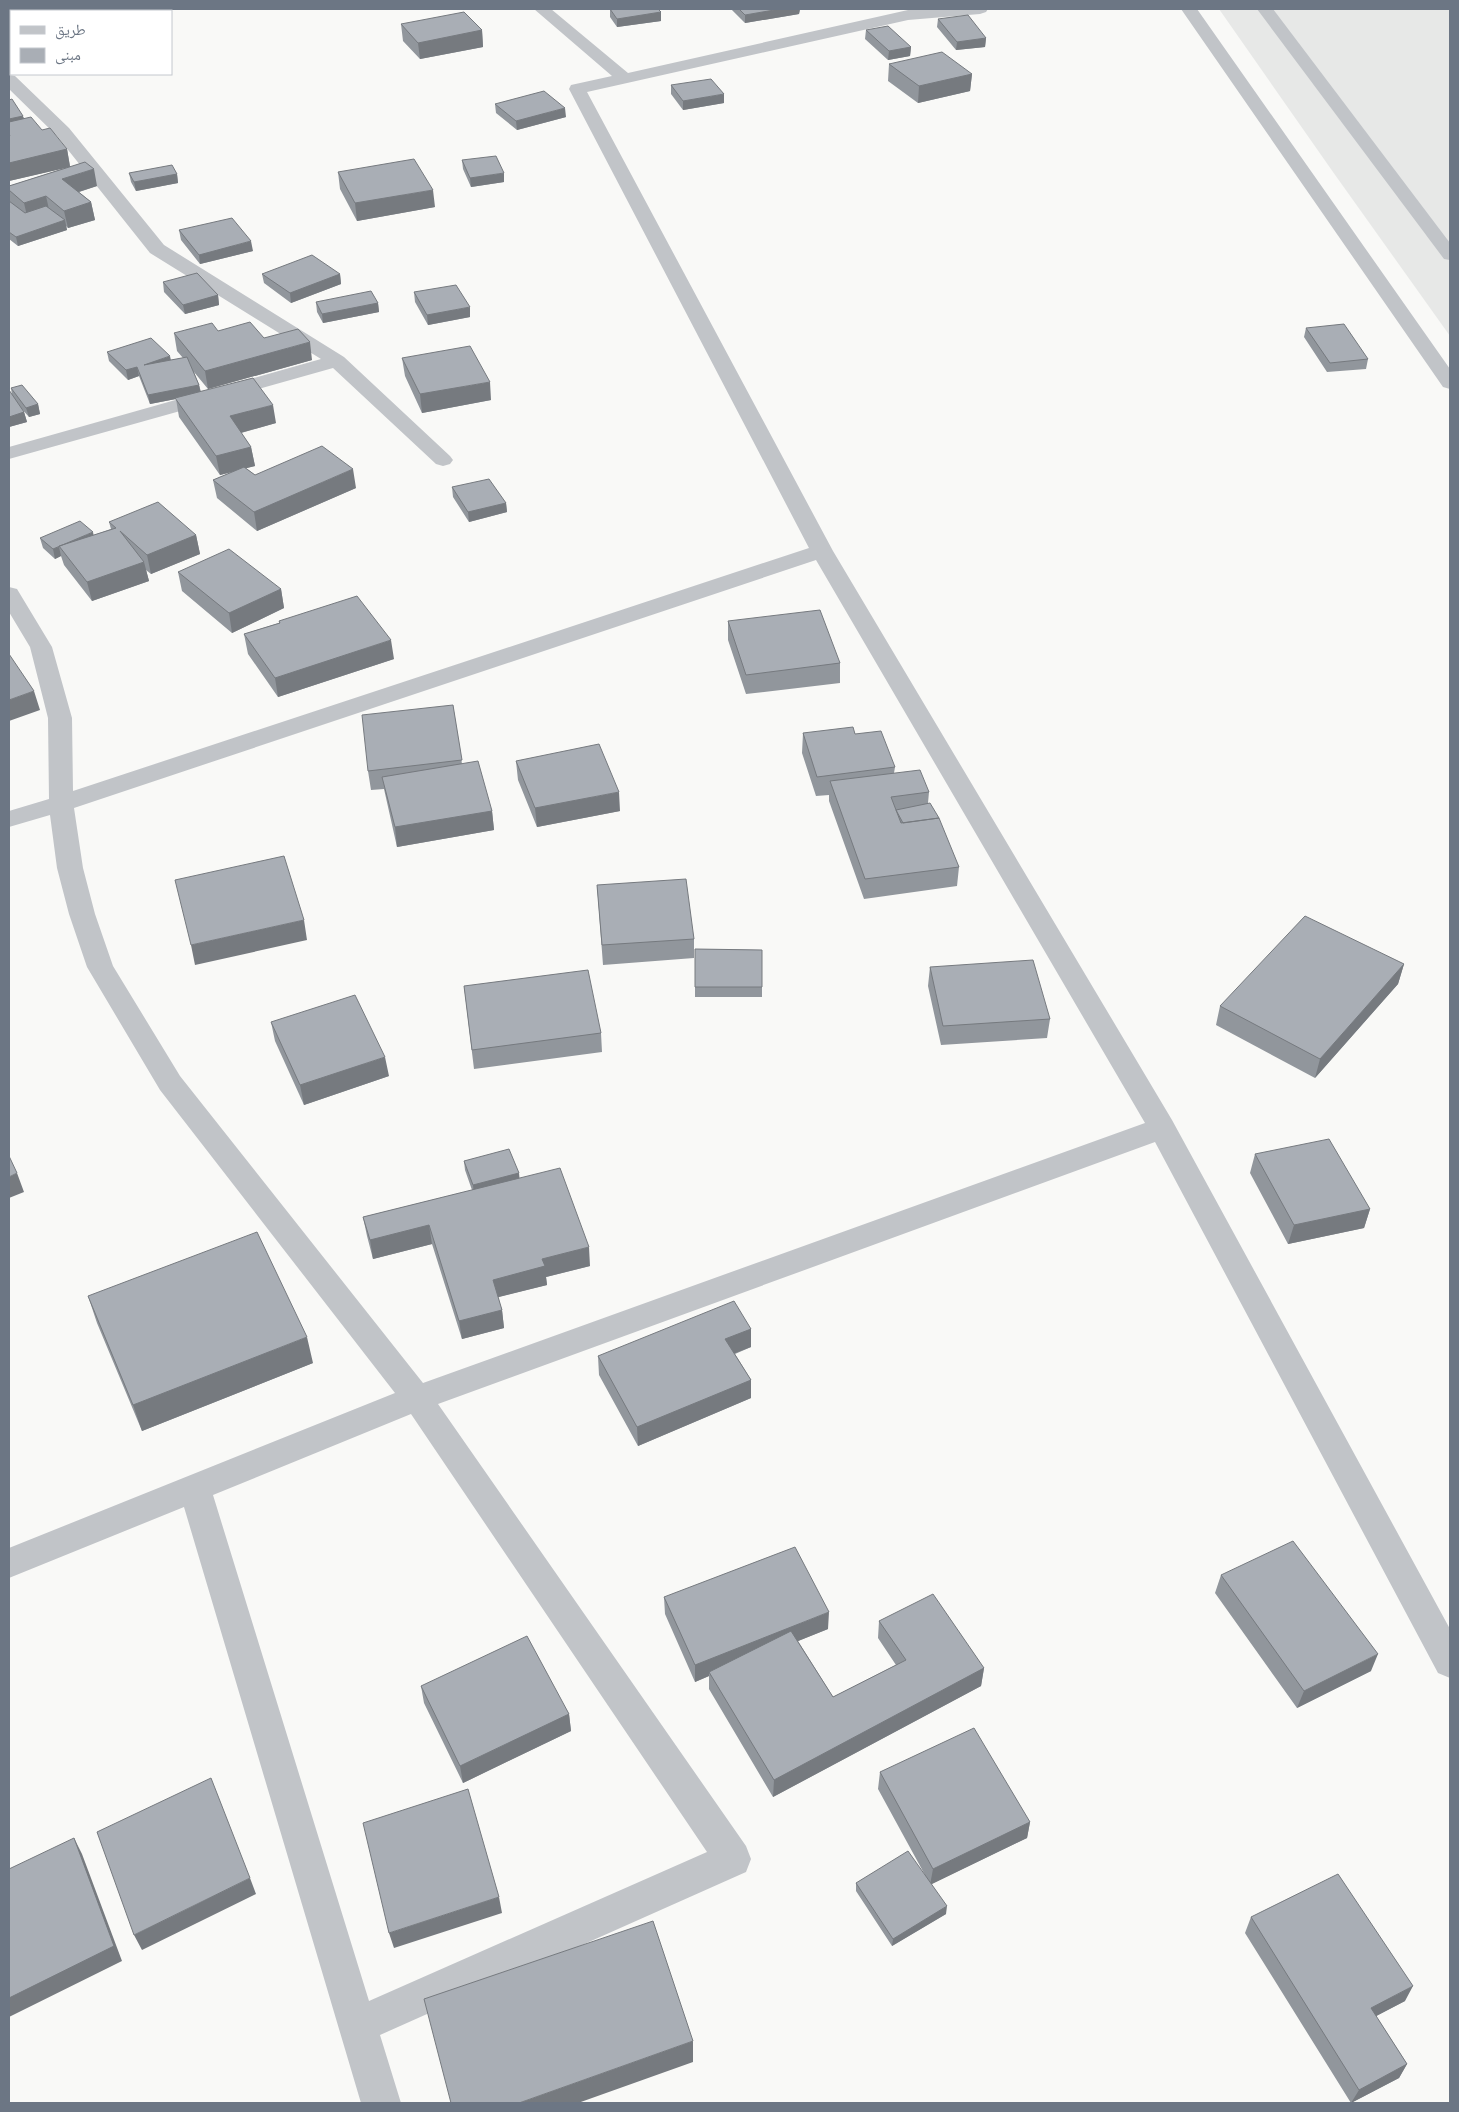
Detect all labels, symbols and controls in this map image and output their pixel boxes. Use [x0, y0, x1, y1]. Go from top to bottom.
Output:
legend [10, 10, 172, 75]
text: طريق [55, 19, 86, 40]
text: مبنى [55, 44, 81, 65]

